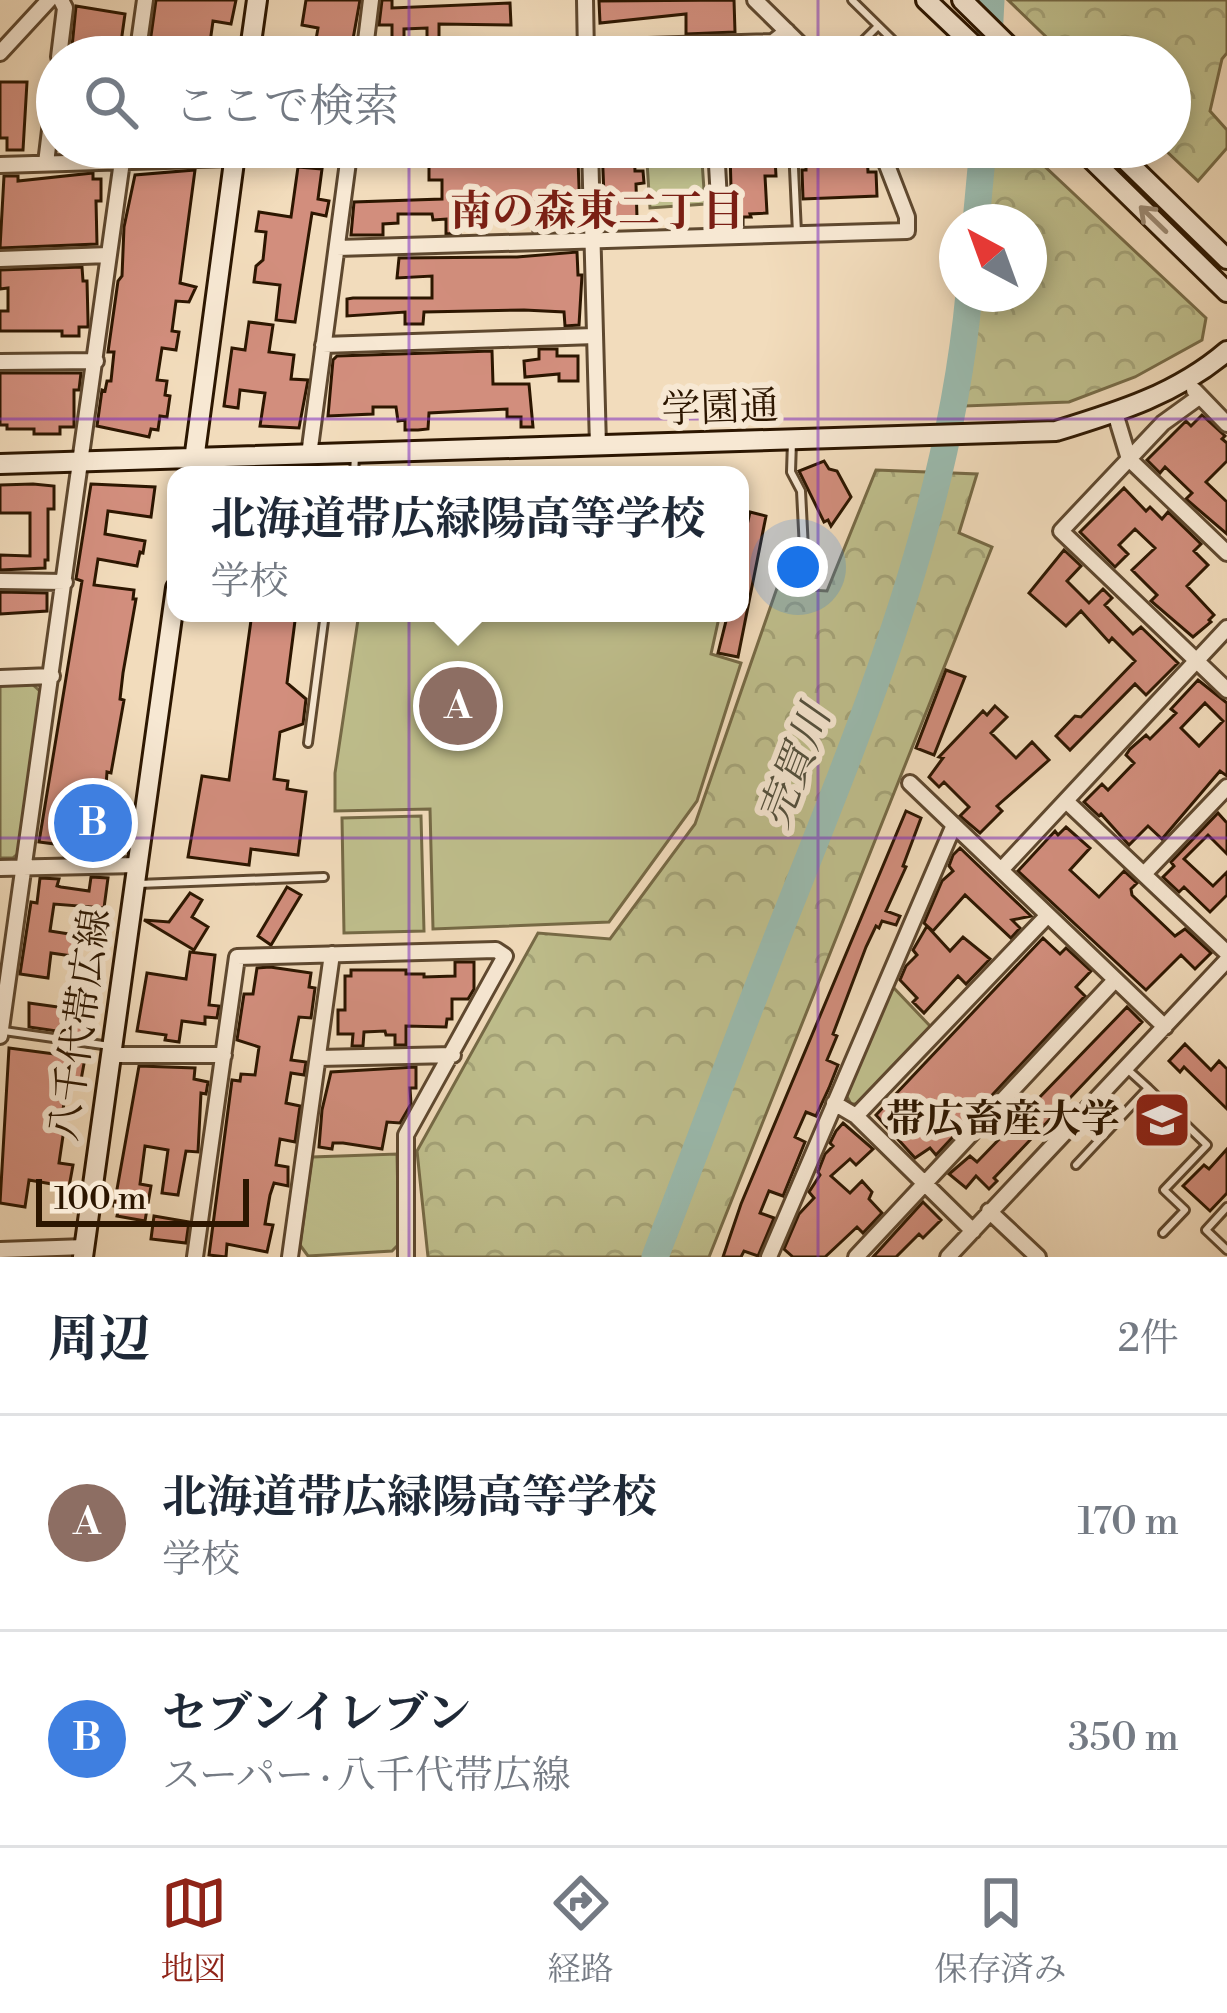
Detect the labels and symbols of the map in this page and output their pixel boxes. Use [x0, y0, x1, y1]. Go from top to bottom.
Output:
district label: 南の森東二丁目 [450, 186, 744, 239]
north arrow [939, 204, 1047, 312]
one-way arrow [1139, 206, 1168, 234]
street label: 学園通 [661, 382, 779, 436]
your location [768, 537, 828, 597]
pin: A [419, 661, 497, 751]
water label: 売買川 [749, 695, 845, 835]
pin: B [54, 778, 132, 868]
street label: 八千代帯広線 [40, 906, 122, 1144]
school or university icon: 帯広畜産大学 [1131, 1089, 1193, 1151]
place label: 帯広畜産大学 [886, 1096, 1120, 1145]
scale bar [36, 1173, 249, 1226]

